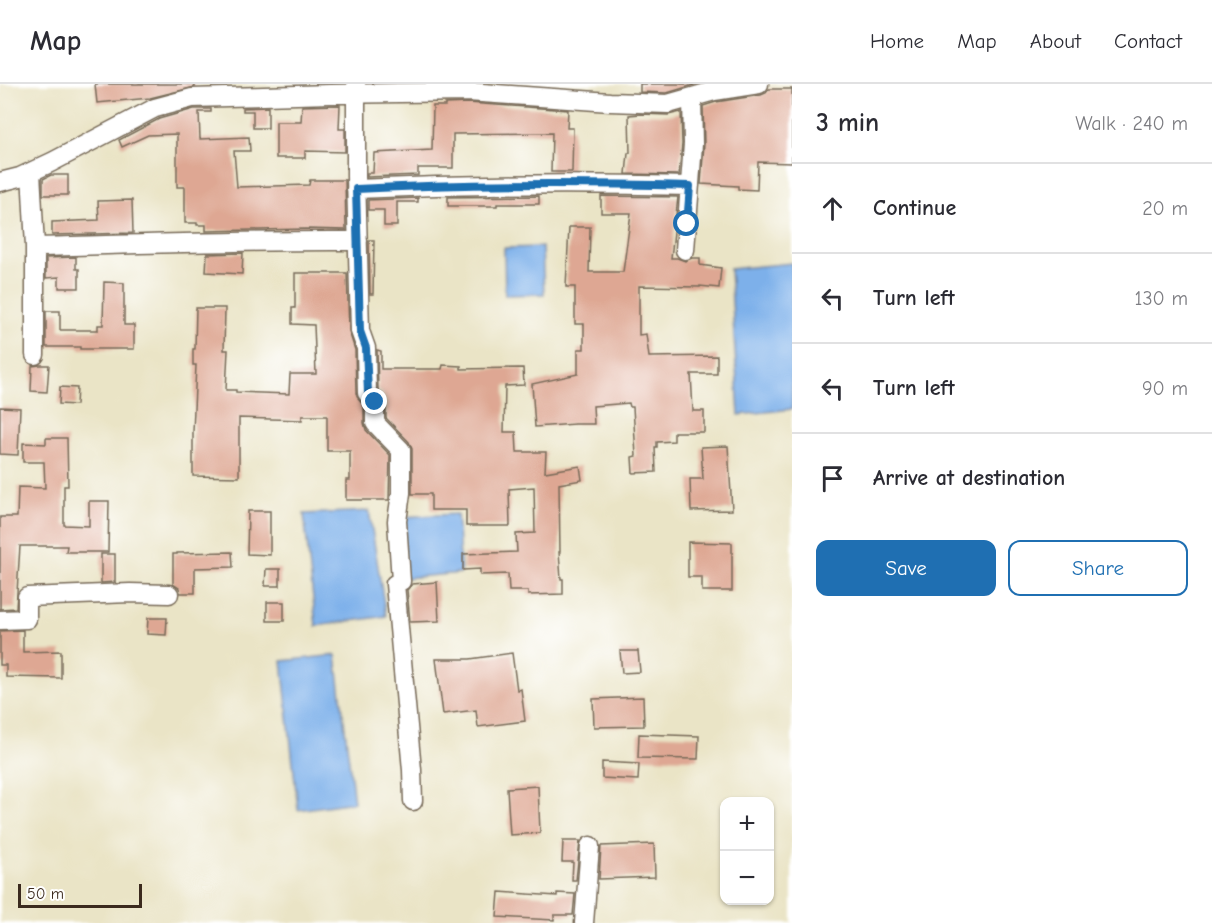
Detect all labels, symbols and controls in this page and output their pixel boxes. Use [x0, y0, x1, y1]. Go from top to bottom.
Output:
text: Map [30, 25, 81, 57]
text: Home [870, 29, 924, 53]
text: Map [957, 29, 997, 53]
text: About [1030, 29, 1081, 53]
text: Contact [1114, 29, 1182, 53]
text: 3 min [816, 108, 879, 138]
text: Walk · 240 m [1075, 112, 1188, 135]
icon: ahead [816, 192, 849, 225]
text: Continue [873, 195, 956, 221]
text: 20 m [1142, 197, 1188, 220]
route start [673, 210, 699, 236]
icon: left [816, 282, 849, 315]
text: Turn left [873, 285, 955, 311]
text: 130 m [1135, 287, 1188, 310]
icon: left [816, 372, 849, 405]
text: Turn left [873, 375, 955, 401]
text: 90 m [1142, 377, 1188, 400]
route end [361, 388, 387, 414]
icon: arrive [816, 462, 849, 495]
text: Arrive at destination [873, 465, 1065, 491]
button: Save [816, 540, 996, 596]
button: Share [1008, 540, 1188, 596]
map controls [720, 797, 774, 905]
button: + [720, 797, 774, 851]
button: − [720, 851, 774, 905]
scale bar [18, 881, 142, 908]
text: 50 m [27, 885, 64, 903]

